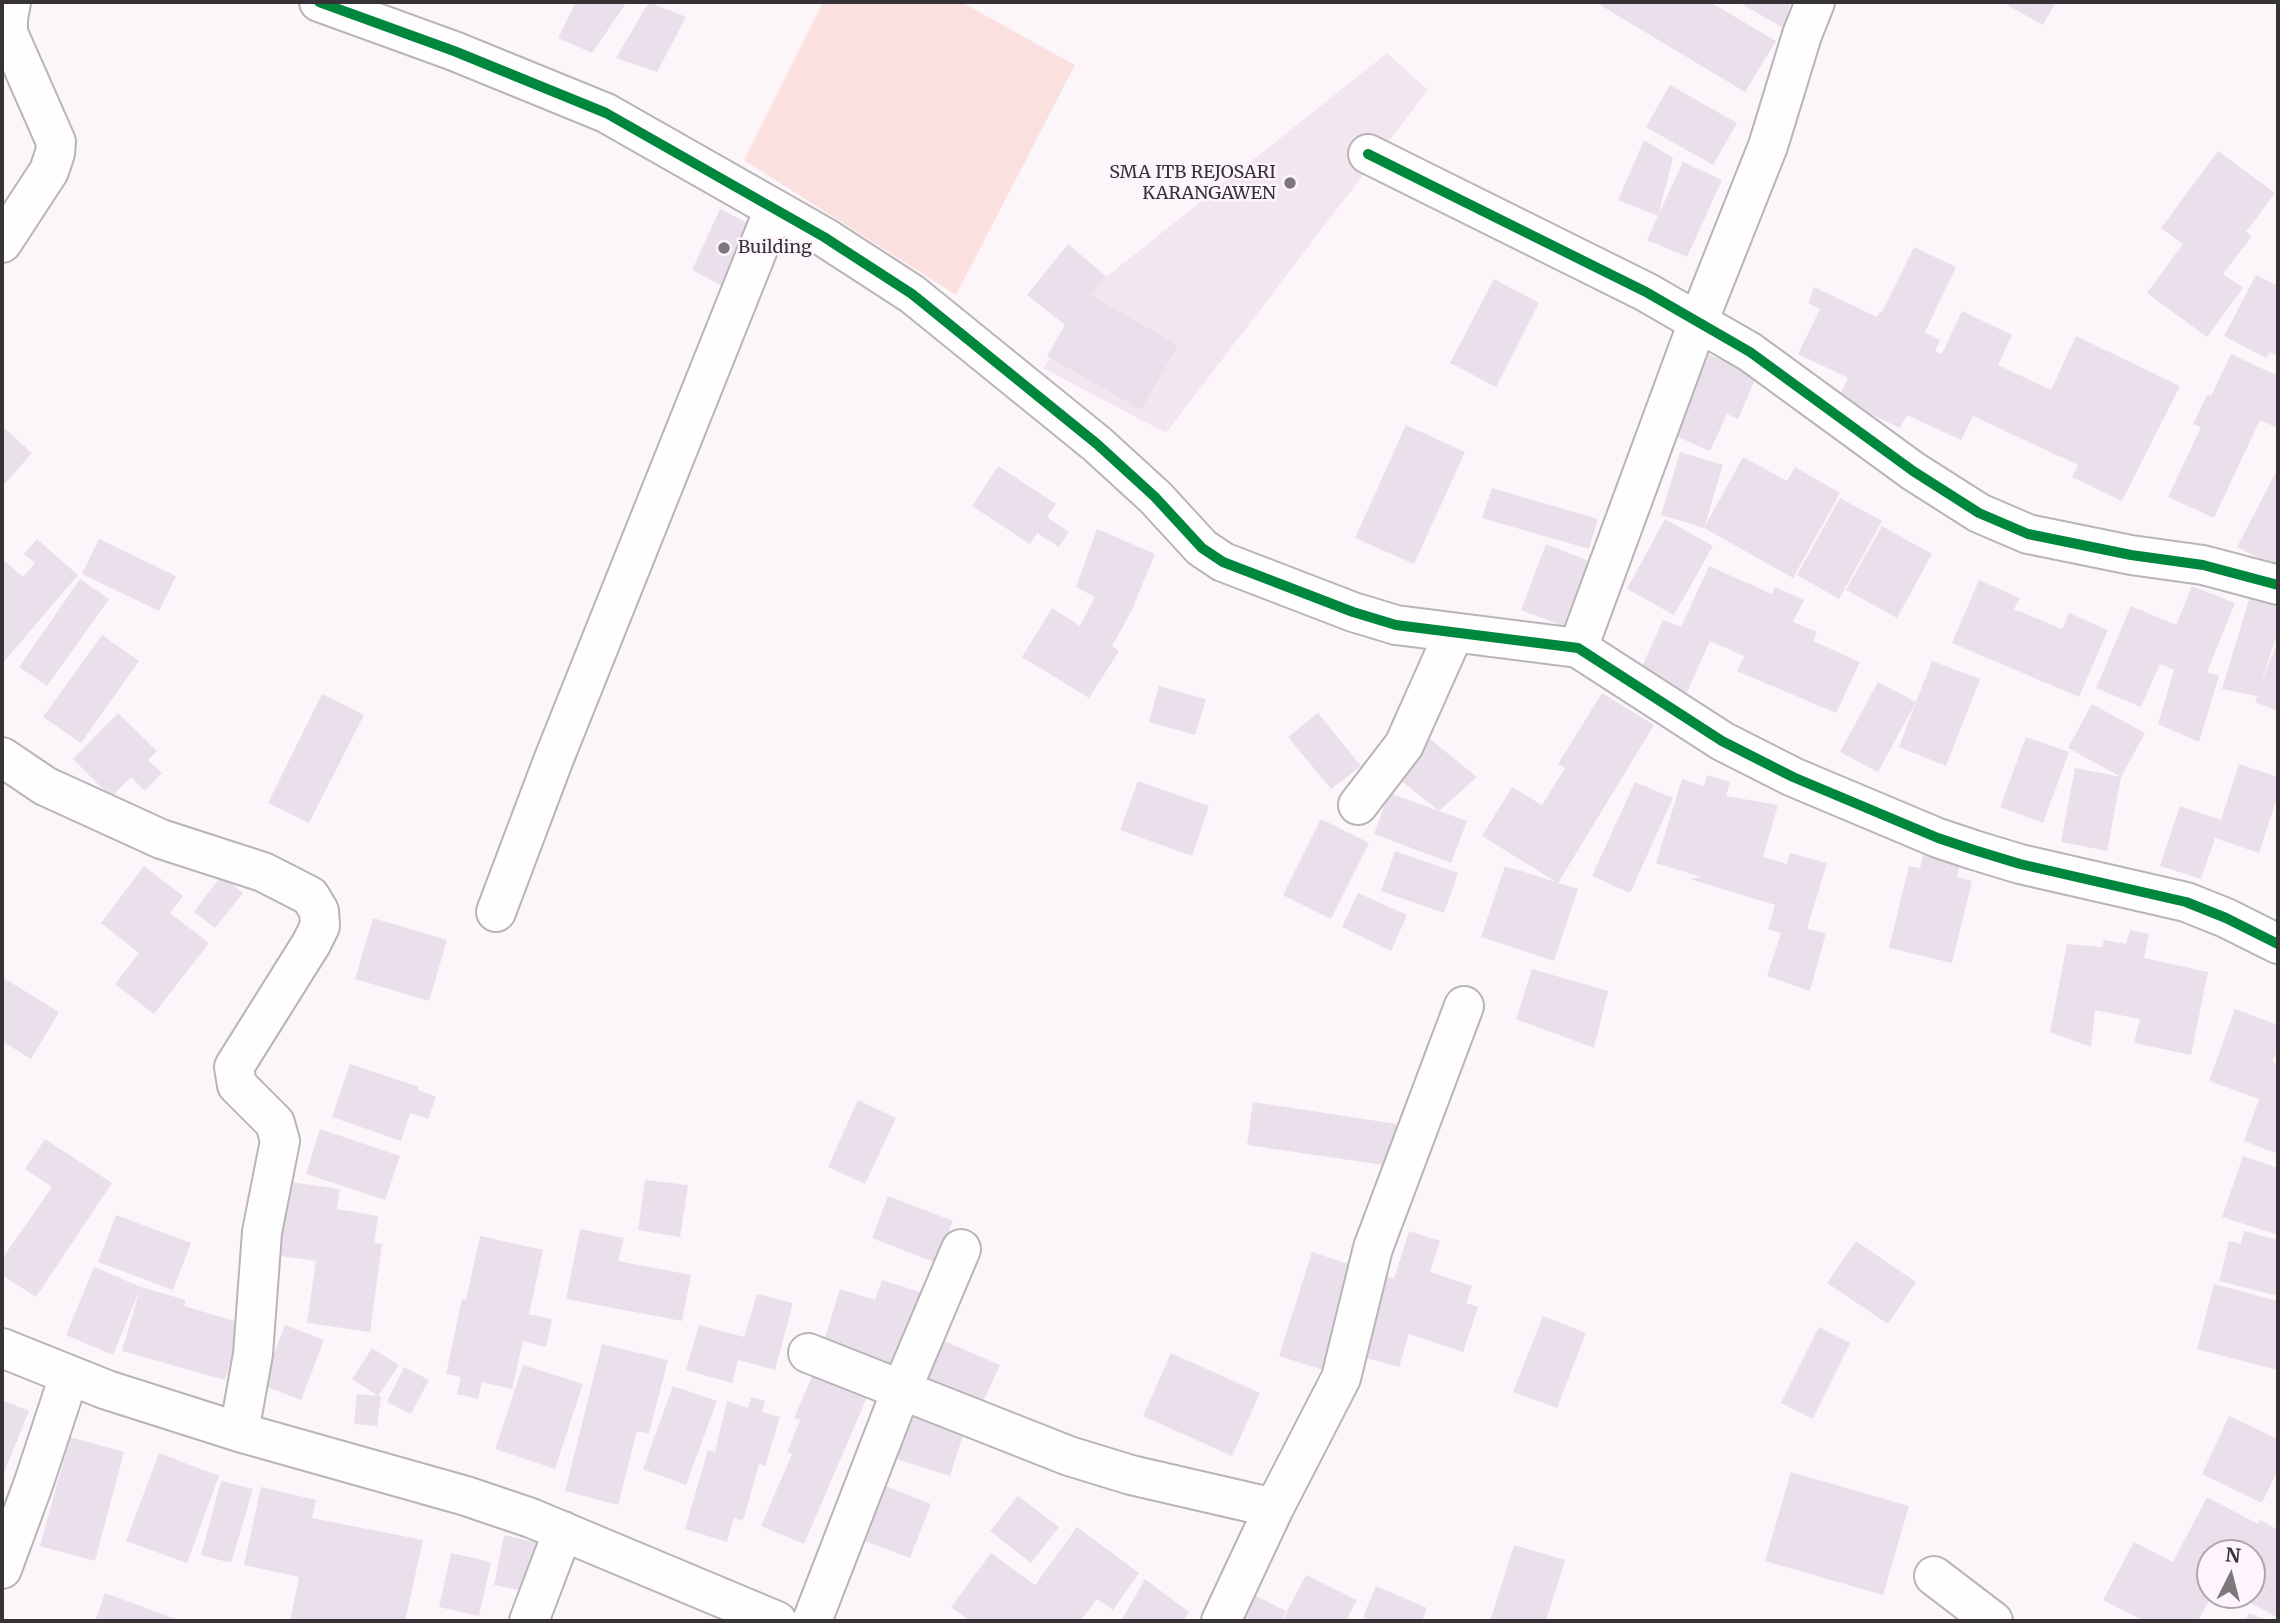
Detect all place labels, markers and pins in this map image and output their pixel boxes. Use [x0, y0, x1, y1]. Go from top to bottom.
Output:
place label: SMA ITB REJOSARI KARANGAWEN [1109, 162, 1276, 204]
marker: SMA ITB REJOSARI KARANGAWEN [1282, 175, 1298, 191]
place label: Building [738, 237, 812, 259]
marker: Building [716, 240, 732, 256]

